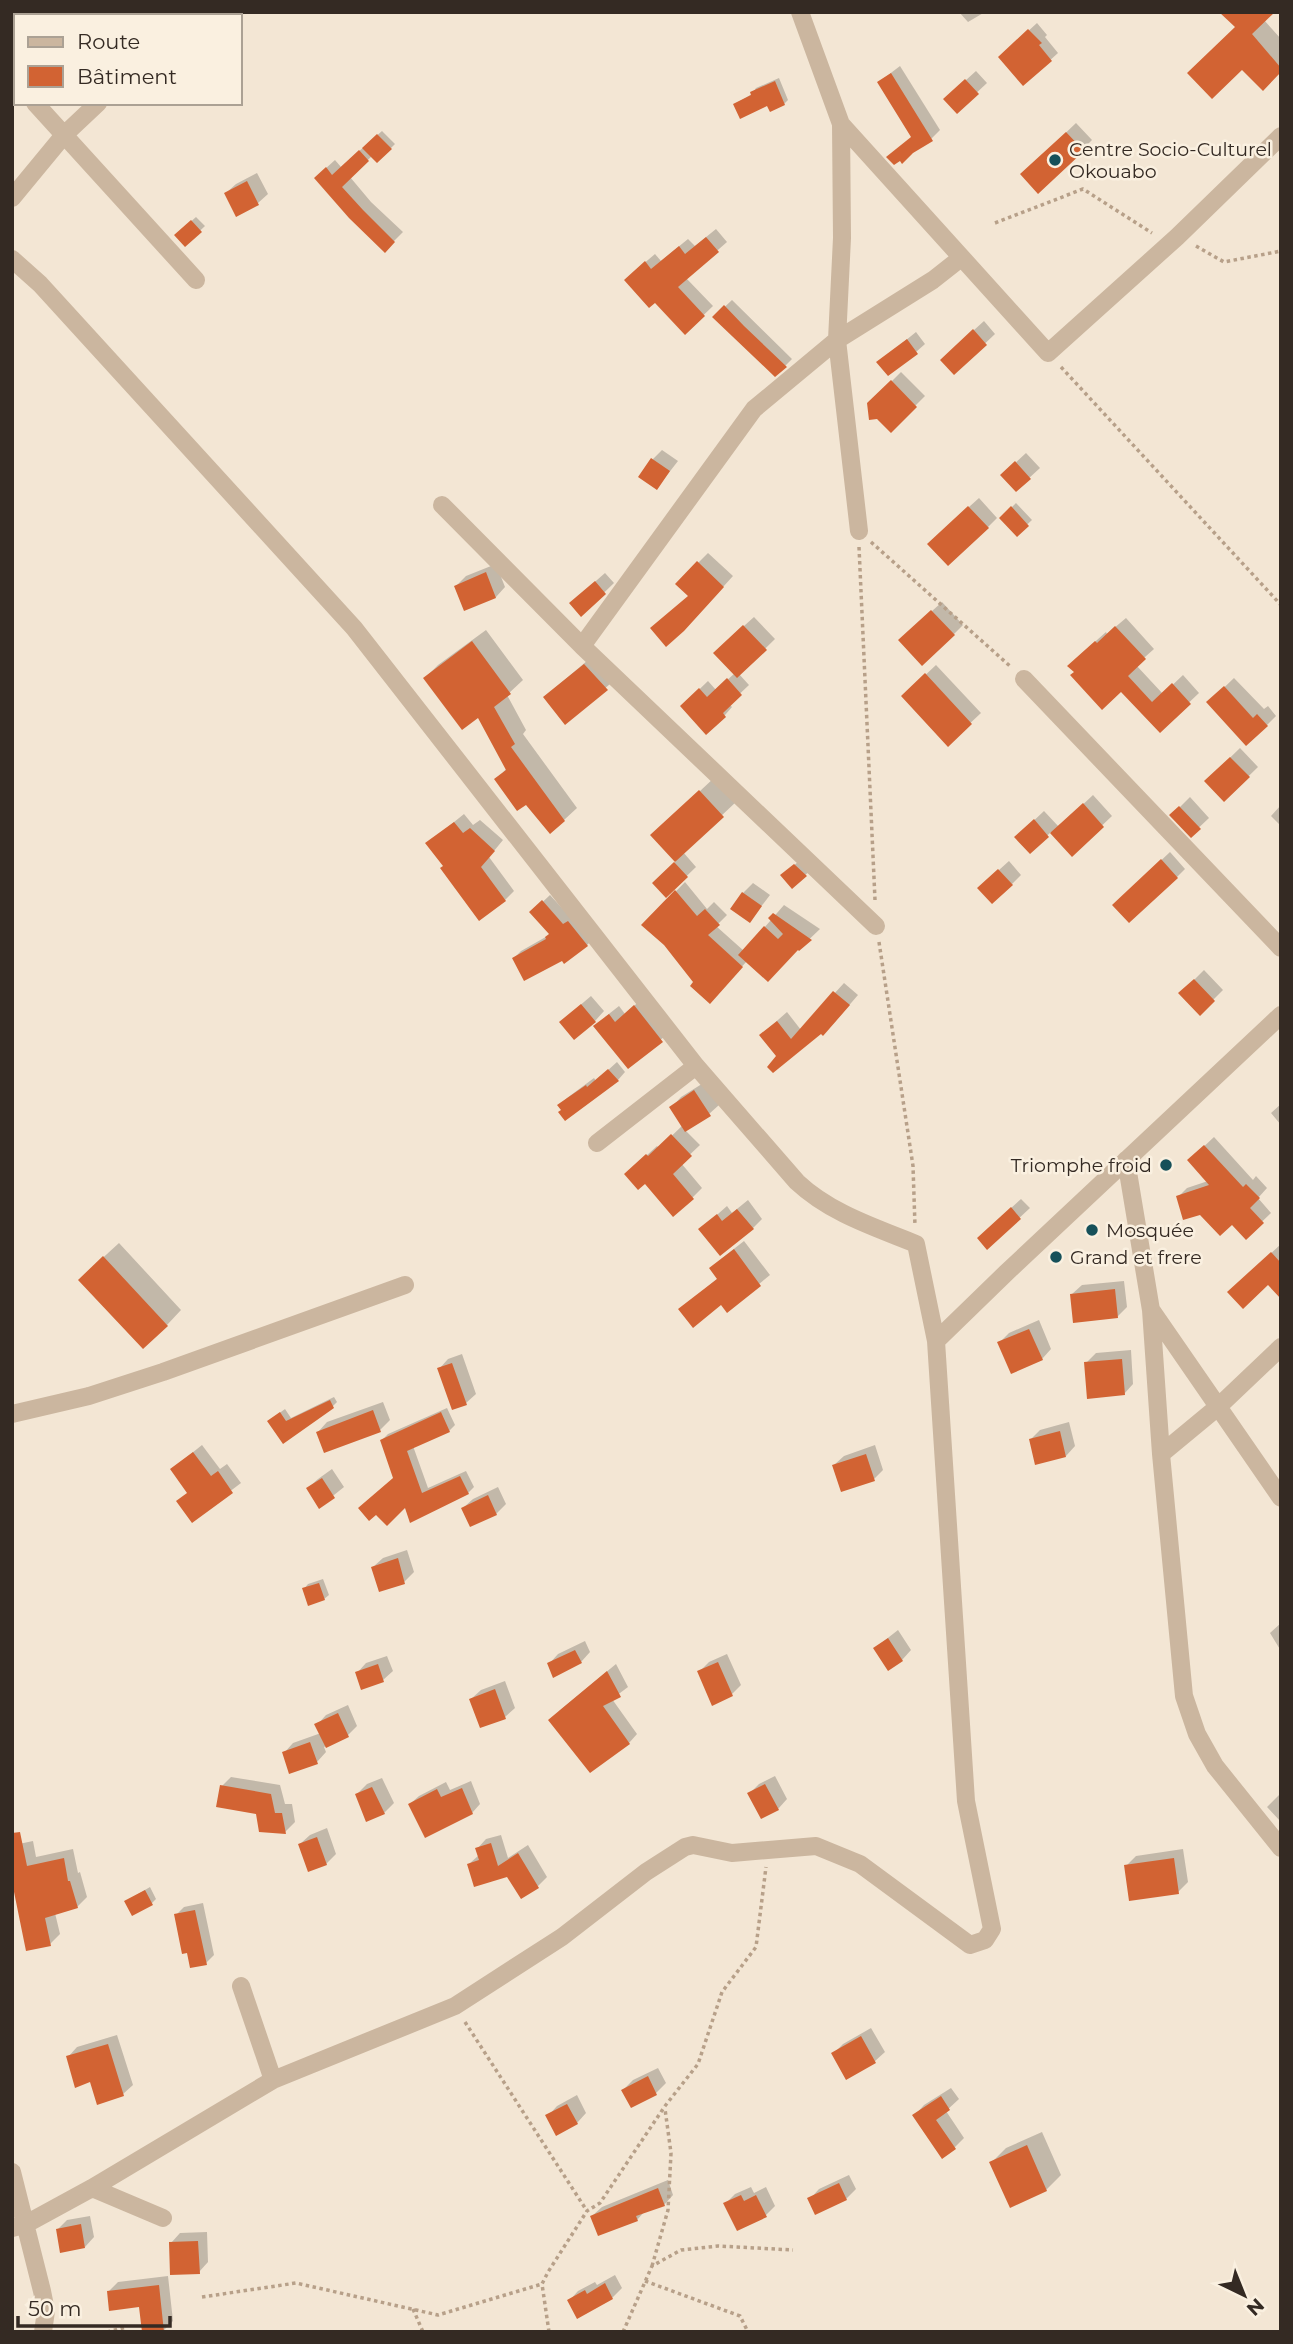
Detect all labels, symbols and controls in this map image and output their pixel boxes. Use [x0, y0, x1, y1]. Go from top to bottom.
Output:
legend [14, 14, 242, 105]
text: Route [77, 29, 140, 54]
text: Bâtiment [77, 64, 177, 89]
place label: Centre Socio-Culturel Okouabo [1069, 138, 1272, 183]
marker: Centre Socio-Culturel Okouabo [1047, 152, 1063, 168]
place label: Triomphe froid [1011, 1154, 1152, 1177]
marker: Triomphe froid [1158, 1157, 1174, 1173]
place label: Mosquée [1106, 1219, 1194, 1242]
marker: Mosquée [1084, 1222, 1100, 1238]
place label: Grand et frere [1070, 1246, 1202, 1269]
marker: Grand et frere [1048, 1249, 1064, 1265]
north arrow [1209, 2260, 1279, 2330]
scale bar [18, 2284, 170, 2328]
text: N [1242, 2293, 1269, 2321]
text: 50 m [28, 2296, 82, 2321]

